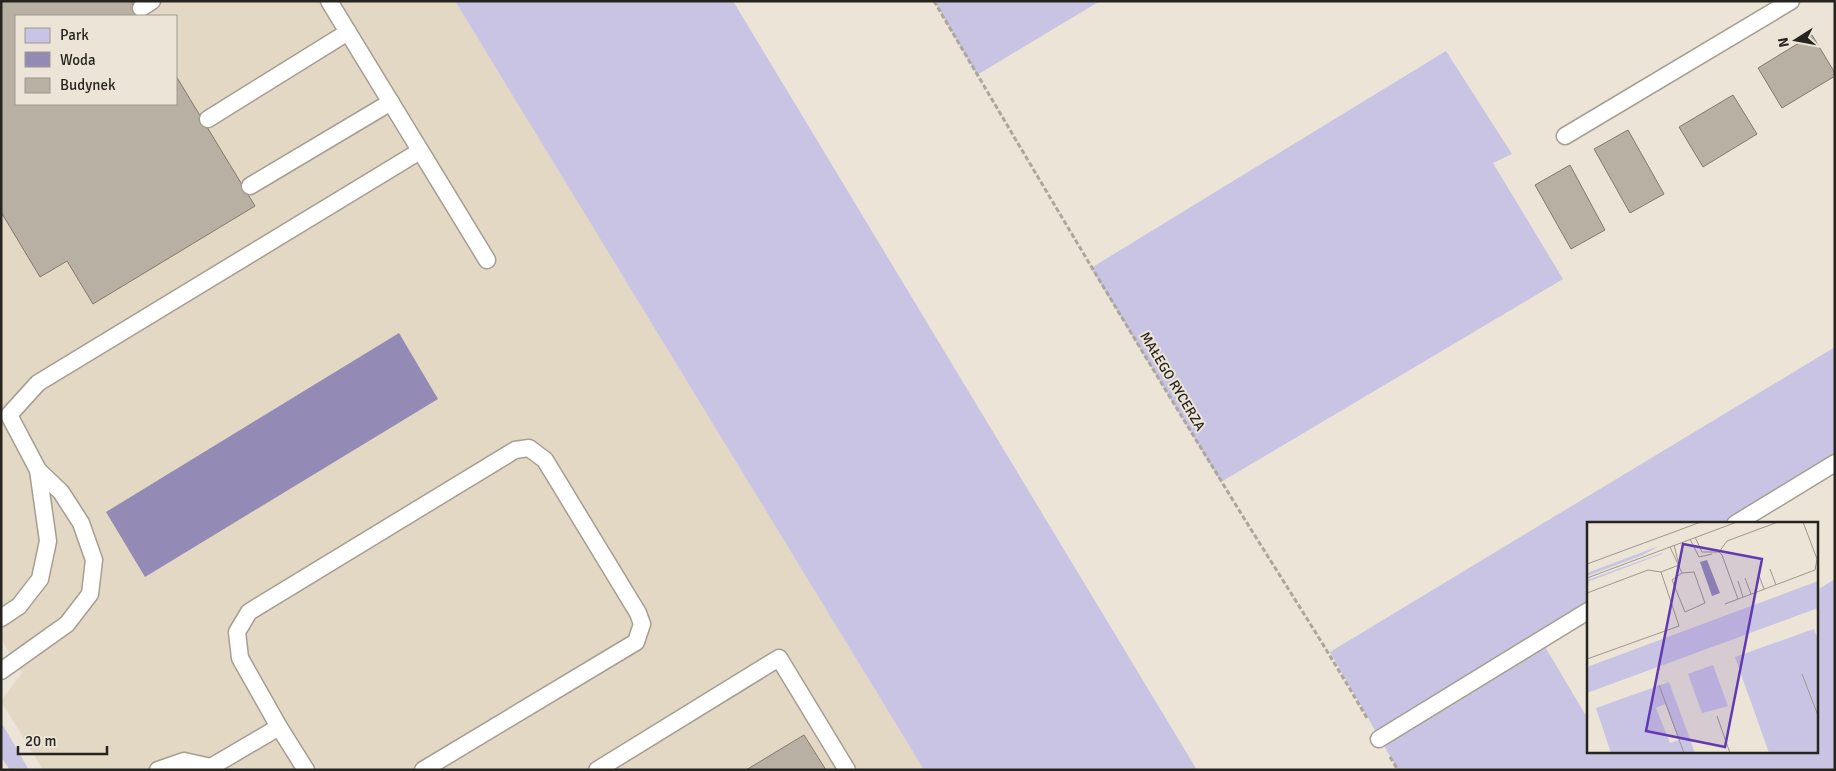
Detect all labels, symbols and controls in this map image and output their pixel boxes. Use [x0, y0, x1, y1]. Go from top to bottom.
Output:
legend [15, 15, 178, 105]
north arrow [1771, 15, 1821, 65]
text: Park [60, 26, 89, 44]
text: N [1774, 36, 1793, 49]
text: Woda [60, 51, 96, 69]
text: Budynek [60, 76, 116, 94]
street label: MAŁEGO RYCERZA [1136, 329, 1209, 434]
inset map [1587, 522, 1818, 754]
scale bar [18, 724, 106, 756]
text: 20 m [25, 732, 56, 750]

